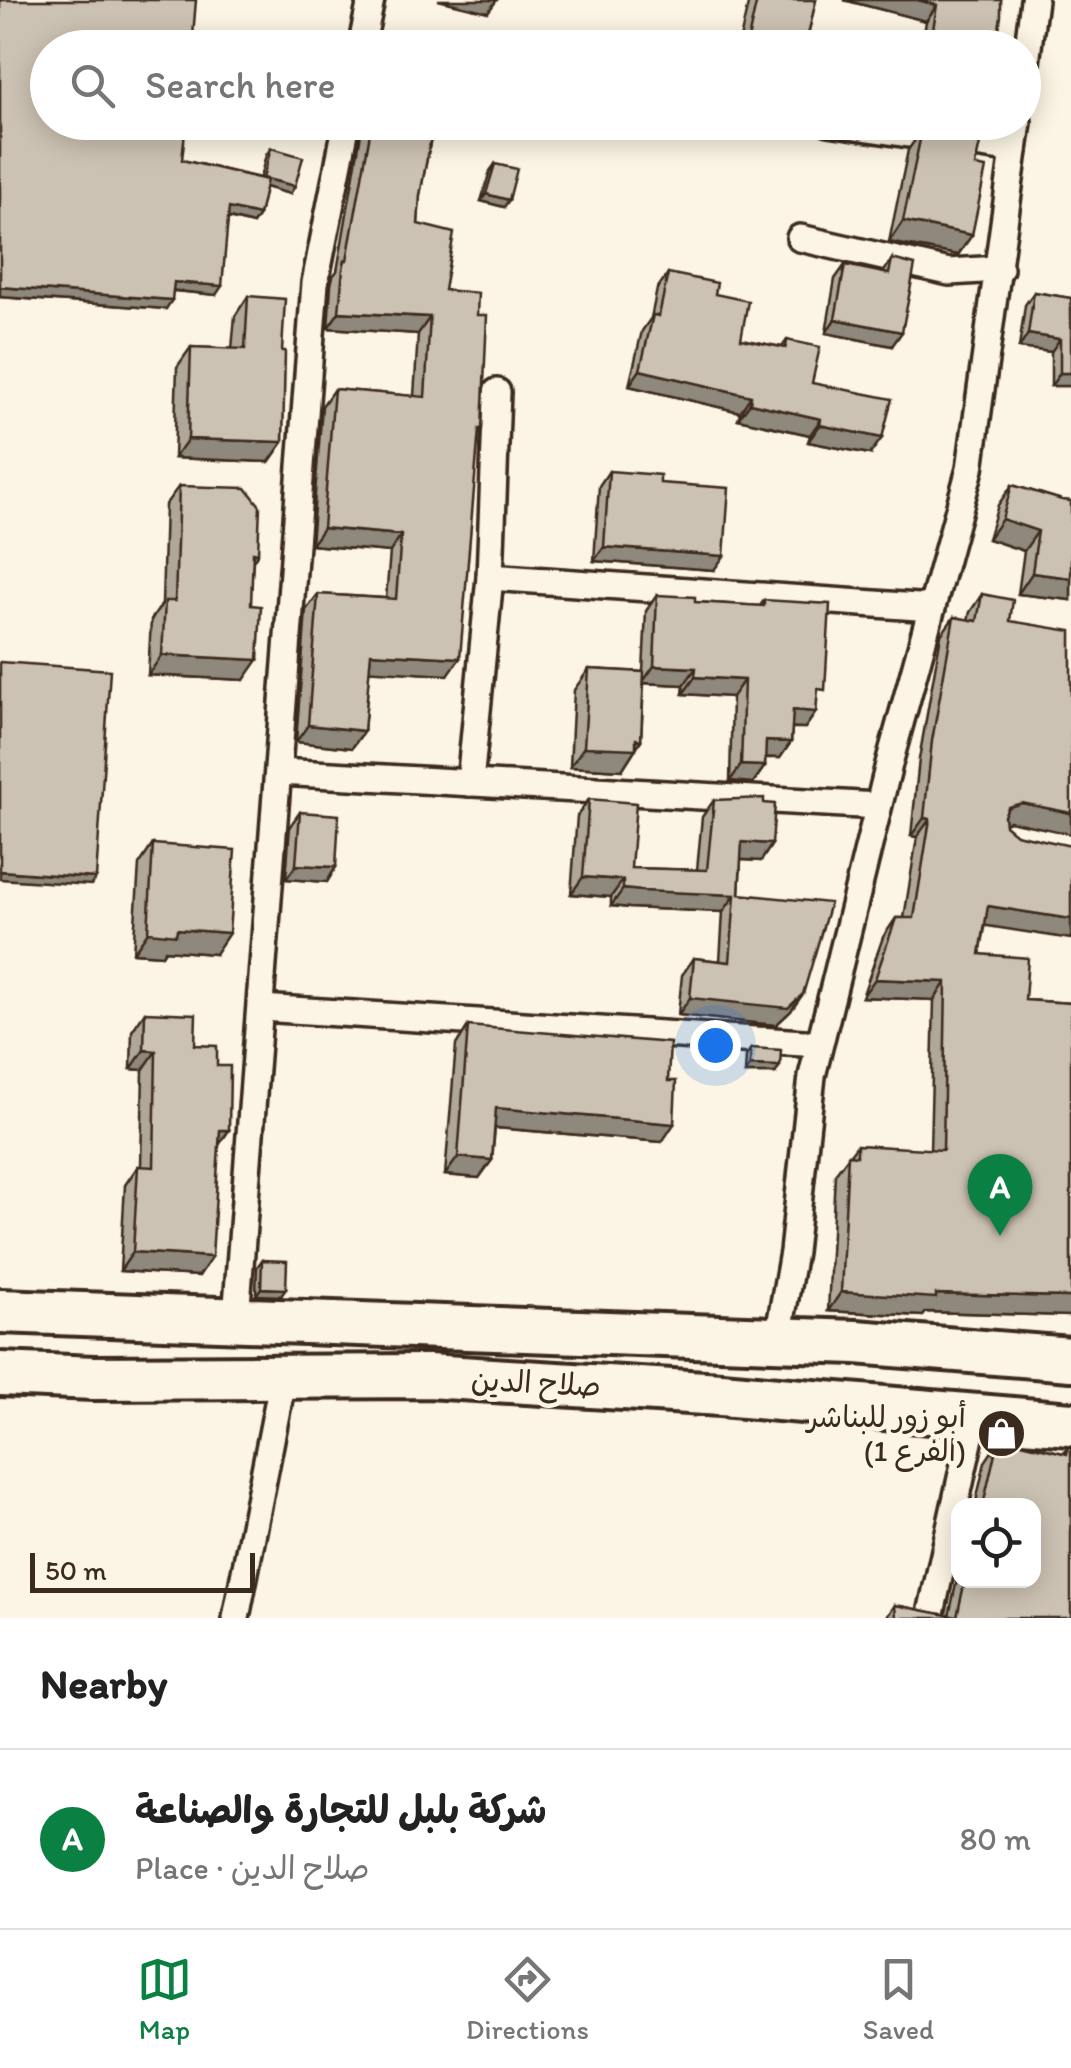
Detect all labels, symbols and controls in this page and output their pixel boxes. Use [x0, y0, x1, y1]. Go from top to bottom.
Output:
search box [30, 30, 1041, 140]
icon: search [65, 58, 120, 113]
text: Search here [145, 62, 336, 108]
your location [690, 1020, 741, 1071]
pin: A [968, 1154, 1032, 1236]
street label: صلاح الدين [470, 1361, 602, 1406]
place label: أبو زور للبناشر (الفرع 1) [804, 1398, 966, 1472]
shop icon: أبو زور للبناشر (الفرع 1) [975, 1408, 1027, 1460]
map controls [951, 1498, 1041, 1588]
button: locate [951, 1498, 1041, 1588]
scale bar [30, 1548, 255, 1592]
text: 50 m [45, 1553, 107, 1587]
text: Nearby [40, 1658, 167, 1709]
text: شركة بلبل للتجارة والصناعة [135, 1787, 547, 1833]
text: A [62, 1820, 83, 1858]
text: 80 m [960, 1820, 1031, 1858]
text: Place · صلاح الدين [135, 1849, 370, 1887]
tab: Map [137, 1952, 192, 2046]
tab: Directions [466, 1952, 589, 2046]
tab: Saved [863, 1952, 934, 2046]

